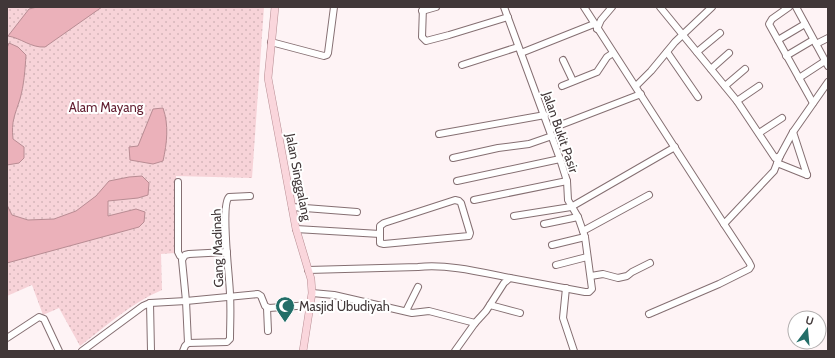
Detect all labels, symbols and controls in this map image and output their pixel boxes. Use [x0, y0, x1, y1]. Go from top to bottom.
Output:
street label: Jalan Bukit Pasir [539, 88, 583, 176]
park label: Alam Mayang [69, 99, 144, 115]
street label: Jalan Singgalang [282, 131, 315, 223]
street label: Gang Madinah [208, 208, 226, 288]
mosque icon: Masjid Ubudiyah [274, 295, 296, 323]
place label: Masjid Ubudiyah [299, 298, 390, 315]
north arrow [787, 310, 827, 350]
text: U [804, 313, 816, 328]

